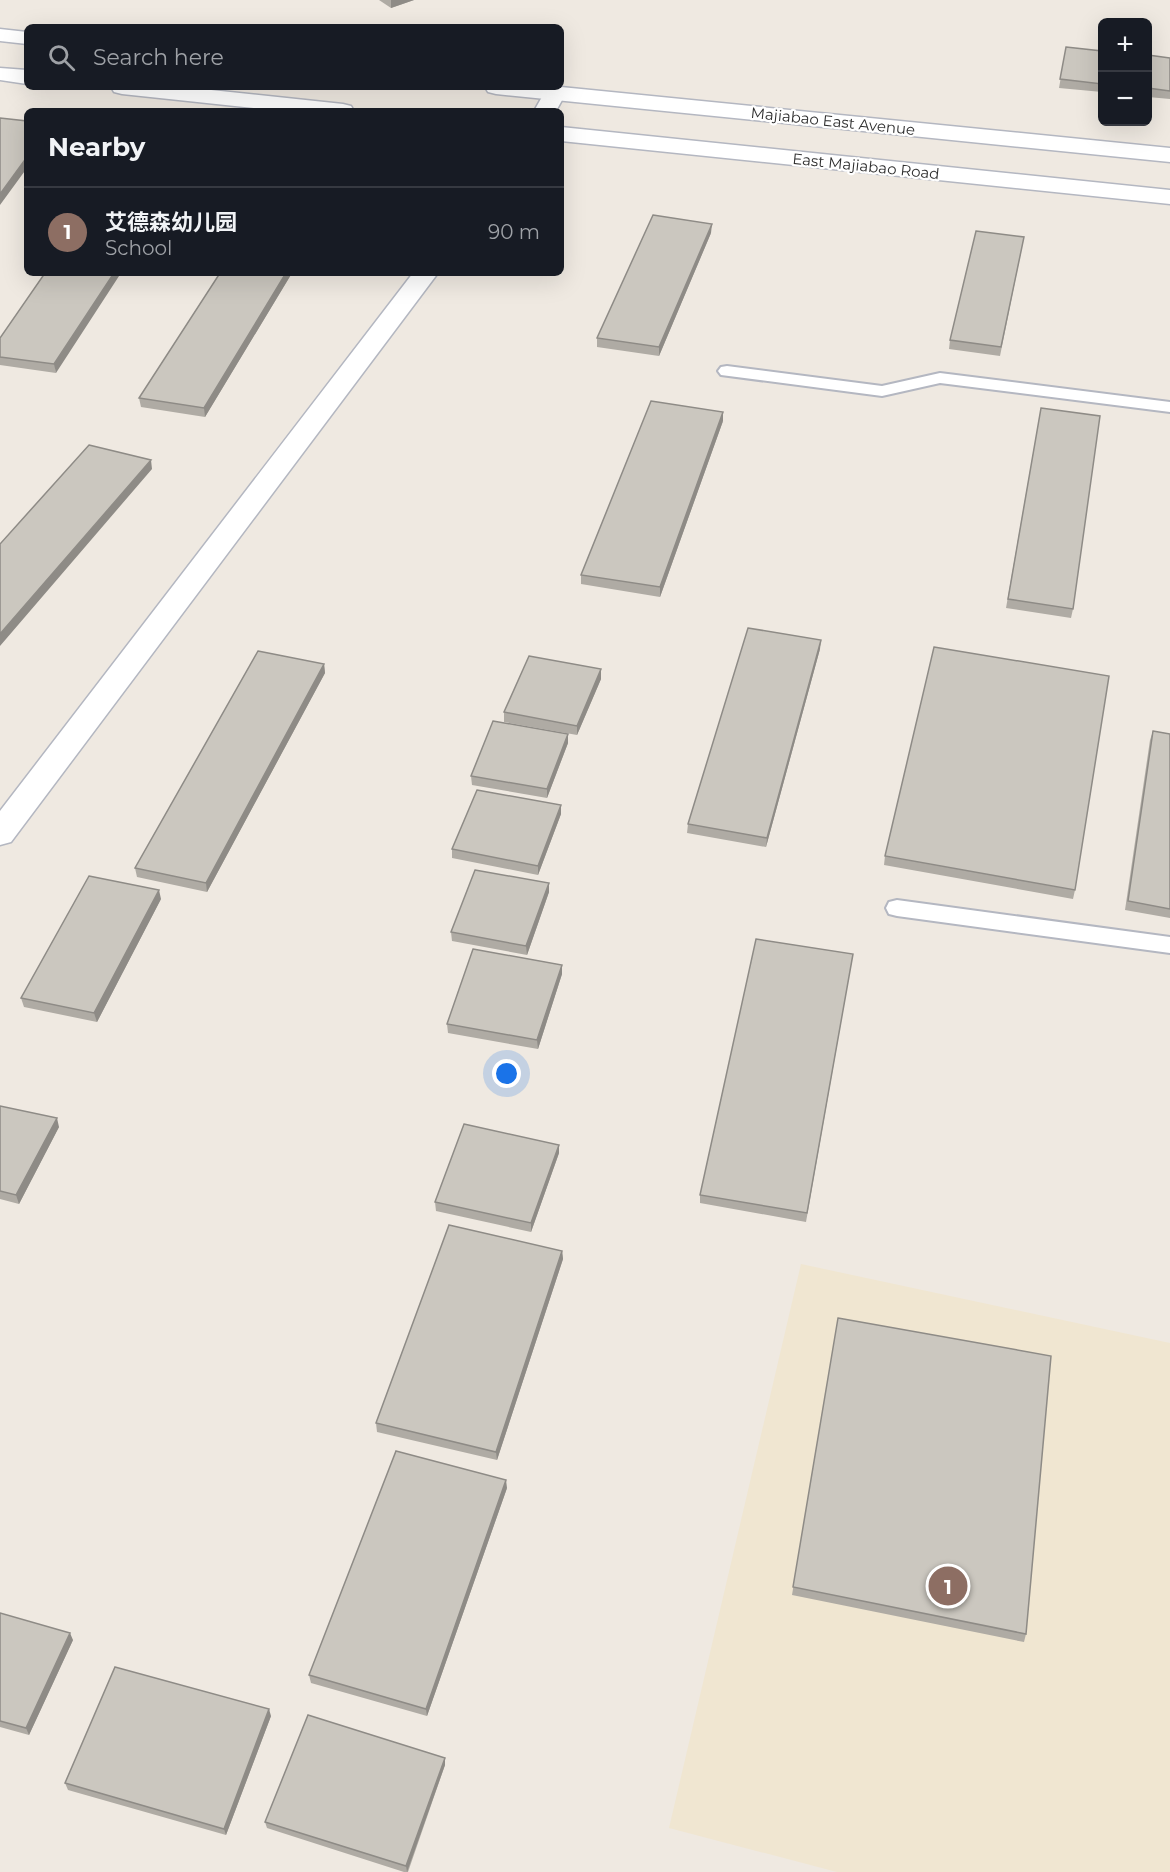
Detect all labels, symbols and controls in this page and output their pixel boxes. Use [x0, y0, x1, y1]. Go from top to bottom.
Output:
map controls [1098, 18, 1152, 126]
button: + [1098, 18, 1152, 72]
search box [24, 24, 564, 90]
icon: search [45, 41, 78, 74]
text: Search here [93, 44, 224, 71]
button: − [1098, 72, 1152, 126]
street label: Majiabao East Avenue [750, 103, 916, 139]
text: Nearby [48, 131, 145, 163]
street label: East Majiabao Road [792, 149, 940, 183]
text: 艾德森幼儿园 [105, 209, 237, 236]
text: 1 [64, 220, 71, 244]
text: 90 m [488, 220, 540, 244]
text: School [105, 236, 172, 260]
your location [492, 1059, 521, 1088]
pin: 1 [928, 1564, 968, 1608]

